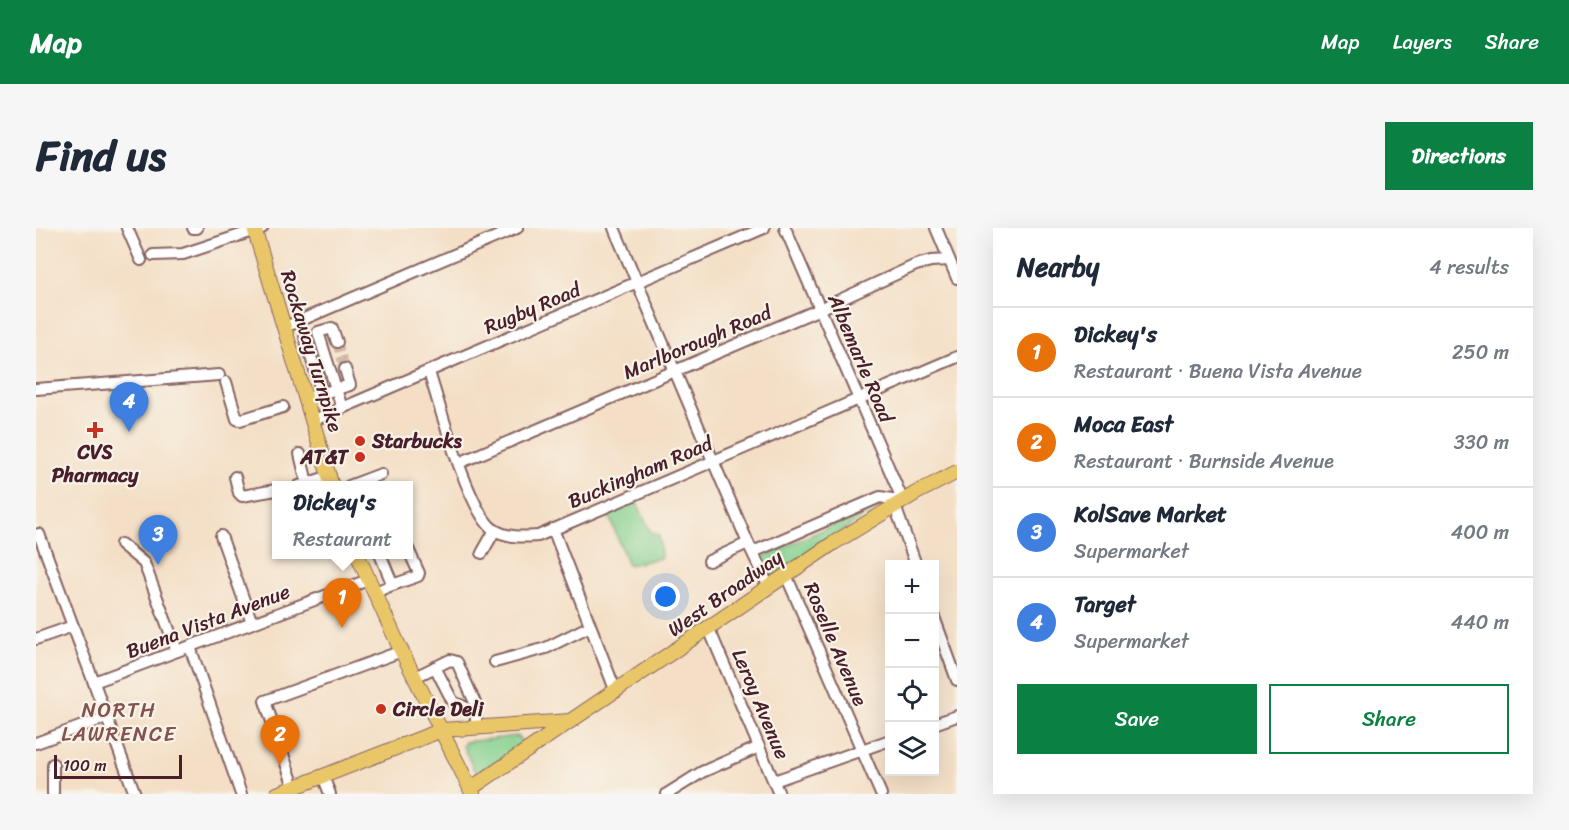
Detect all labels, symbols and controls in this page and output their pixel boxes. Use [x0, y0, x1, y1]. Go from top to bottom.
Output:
text: Map [30, 18, 82, 67]
text: Map [1321, 23, 1360, 61]
text: Layers [1393, 23, 1452, 61]
text: Share [1485, 23, 1539, 61]
text: Find us [36, 119, 166, 193]
button: Directions [1385, 122, 1533, 190]
text: Nearby [1017, 244, 1099, 290]
text: 4 results [1429, 250, 1509, 285]
street label: Rockaway Turnpike [270, 266, 353, 437]
street label: Rugby Road [478, 272, 587, 344]
street label: Albemarle Road [817, 287, 904, 429]
street label: Marlborough Road [617, 295, 778, 390]
text: Dickey's [1074, 315, 1157, 354]
text: 1 [1032, 335, 1041, 370]
text: 250 m [1452, 335, 1509, 370]
text: Restaurant · Buena Vista Avenue [1074, 354, 1362, 389]
pin: 4 [110, 382, 148, 432]
text: Moca East [1074, 405, 1173, 444]
marker: CVS Pharmacy [88, 423, 102, 437]
place label: Starbucks [371, 424, 463, 459]
text: 2 [1031, 425, 1042, 460]
text: 330 m [1454, 425, 1509, 460]
street label: Buckingham Road [562, 426, 719, 519]
marker: Starbucks [353, 434, 367, 448]
place label: CVS Pharmacy [52, 435, 139, 493]
place label: AT&T [299, 440, 349, 475]
text: Restaurant · Burnside Avenue [1074, 444, 1334, 479]
marker: AT&T [353, 450, 367, 464]
popup [272, 481, 413, 559]
text: Dickey's [293, 483, 376, 522]
text: KolSave Market [1074, 495, 1227, 534]
text: 3 [1031, 515, 1042, 550]
text: 400 m [1451, 515, 1509, 550]
pin: 3 [138, 516, 178, 565]
text: Restaurant [293, 522, 392, 557]
text: Supermarket [1074, 534, 1189, 569]
street label: West Broadway [660, 540, 791, 646]
map controls [885, 560, 939, 776]
button: + [885, 560, 939, 614]
street label: Buena Vista Avenue [121, 574, 295, 669]
street label: Roselle Avenue [794, 577, 878, 712]
pin: 1 [322, 578, 362, 628]
your location [651, 582, 680, 611]
text: Target [1074, 585, 1136, 624]
text: 4 [1030, 605, 1043, 640]
text: 440 m [1451, 605, 1509, 640]
button: − [885, 614, 939, 668]
text: Supermarket [1074, 624, 1189, 659]
street label: Leroy Avenue [722, 643, 800, 765]
button: locate [885, 668, 939, 722]
button: Save [1017, 684, 1257, 754]
button: Share [1269, 684, 1509, 754]
district label: NORTH LAWRENCE [61, 691, 177, 753]
place label: Circle Deli [392, 692, 485, 727]
marker: Circle Deli [374, 702, 388, 716]
pin: 2 [260, 716, 300, 765]
button: layers [885, 722, 939, 776]
text: 100 m [63, 751, 107, 780]
scale bar [54, 752, 182, 780]

